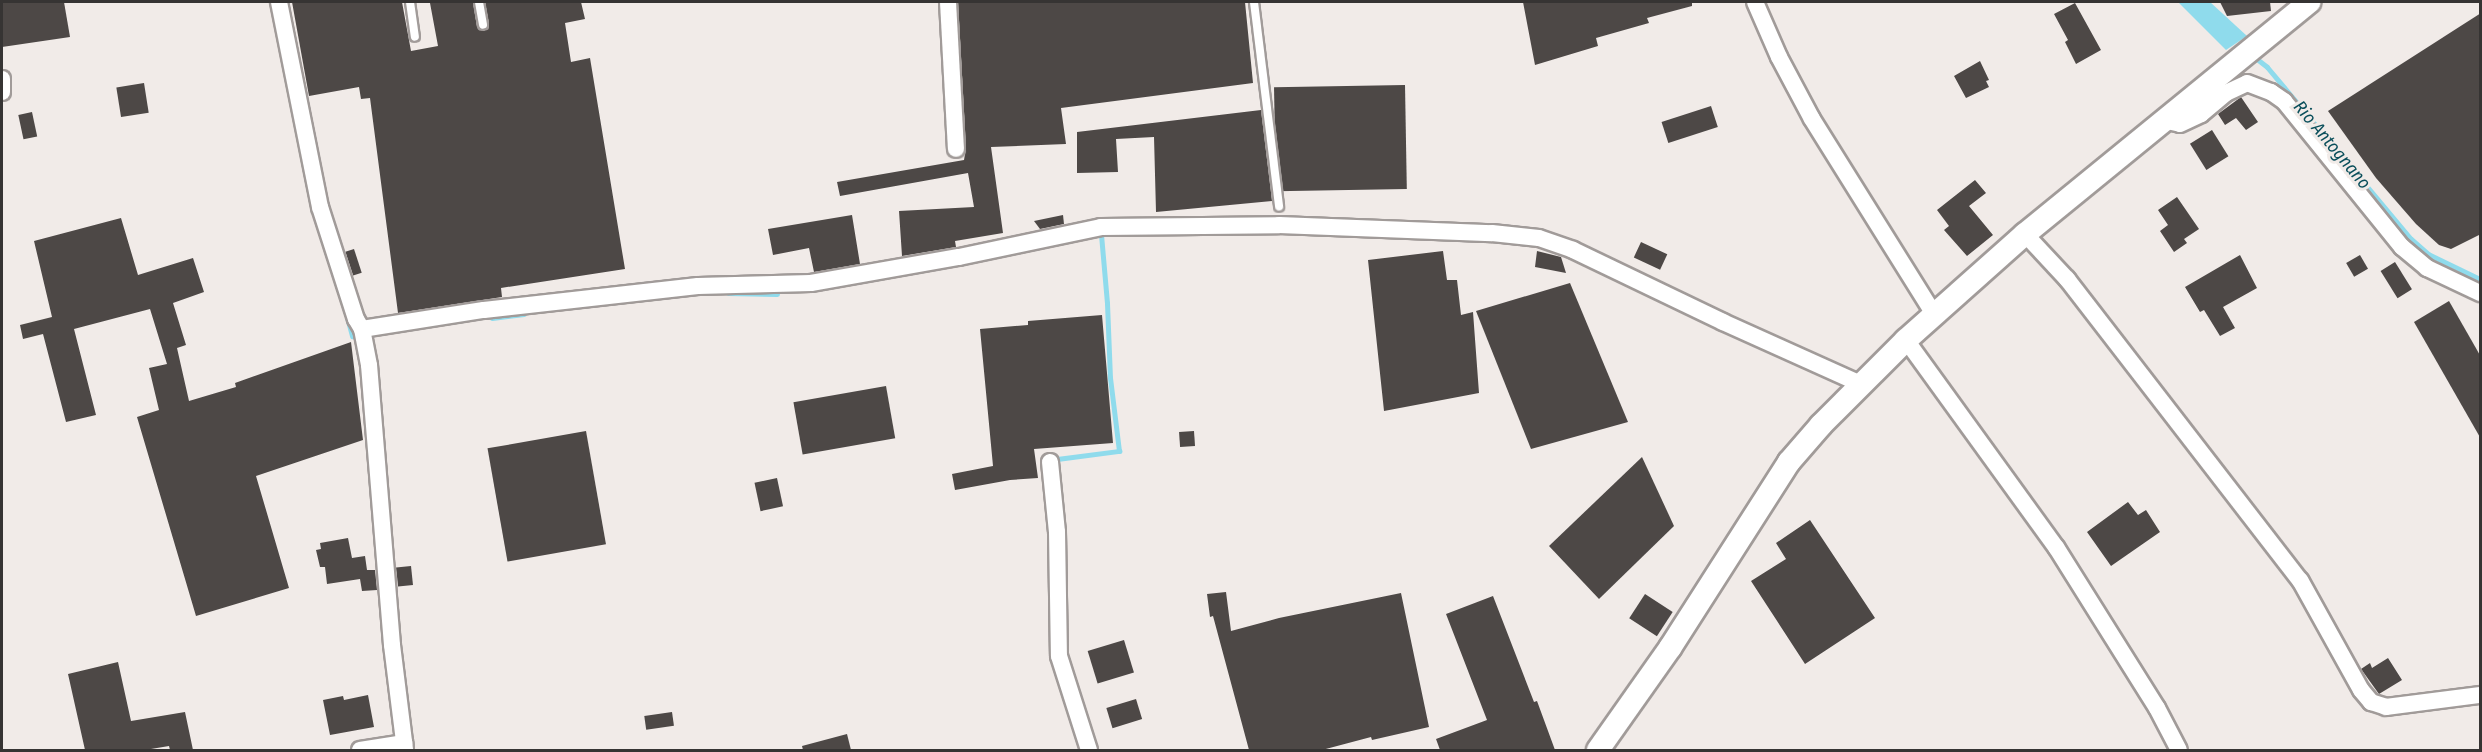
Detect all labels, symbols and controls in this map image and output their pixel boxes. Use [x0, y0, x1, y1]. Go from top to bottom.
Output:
water label: Rio Antognano [2289, 96, 2375, 194]

